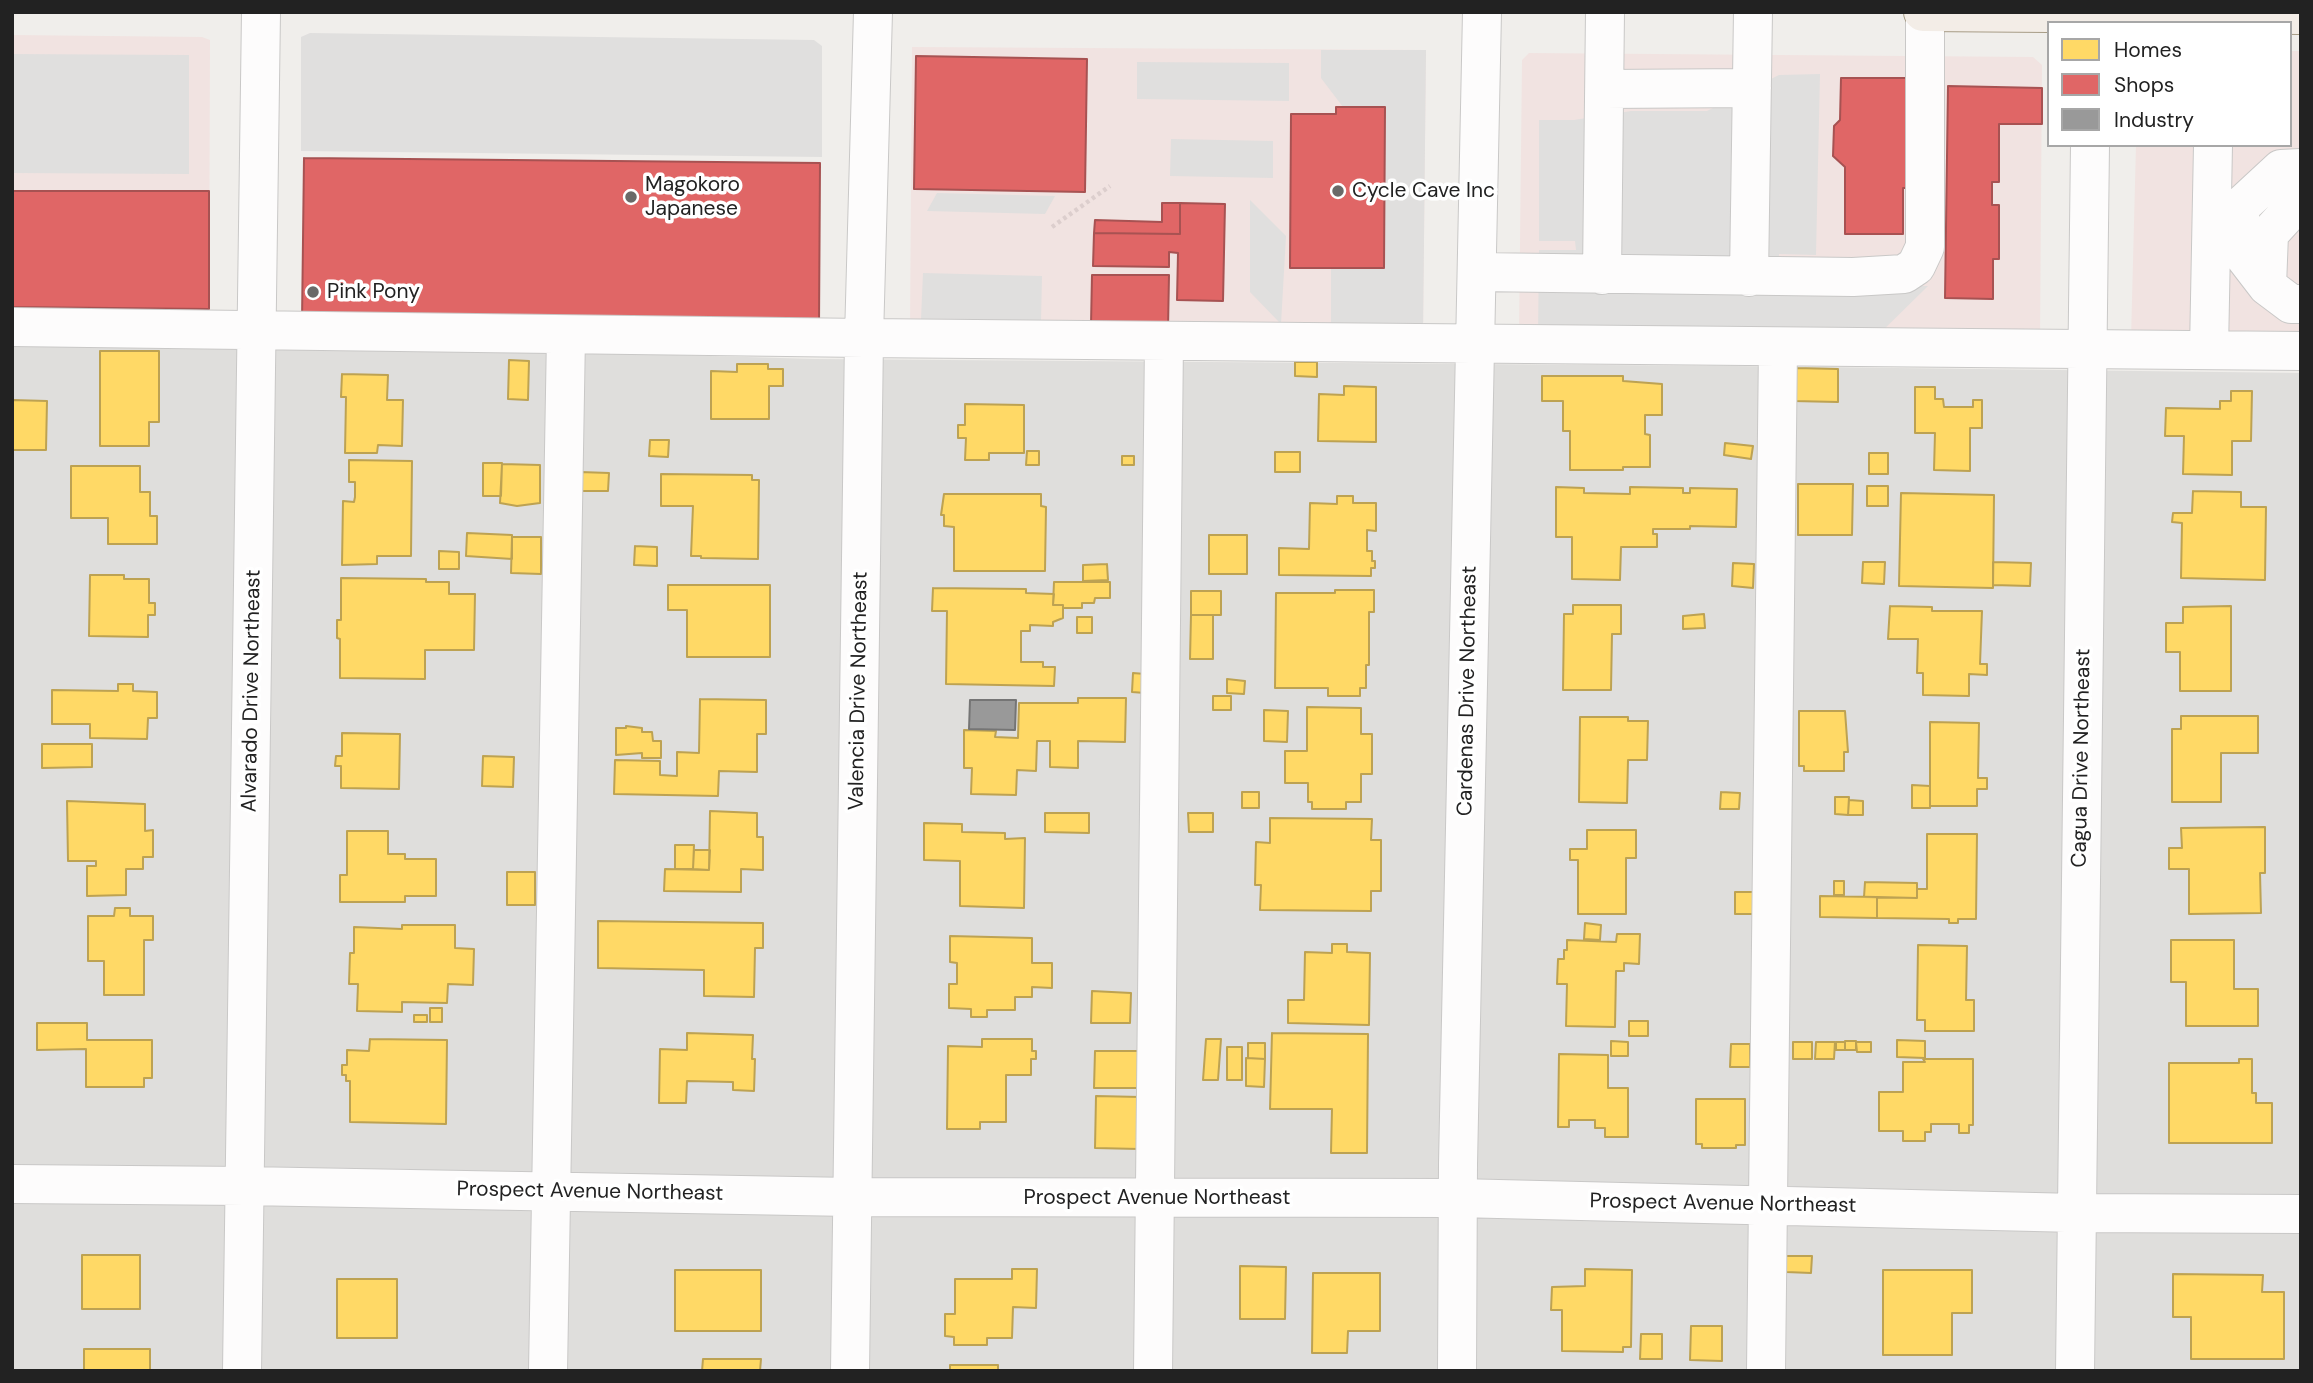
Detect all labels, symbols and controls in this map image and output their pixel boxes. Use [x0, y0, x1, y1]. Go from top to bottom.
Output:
legend [2047, 21, 2292, 147]
text: Homes [2114, 36, 2182, 64]
text: Shops [2114, 71, 2174, 99]
text: Industry [2114, 106, 2194, 134]
place label: Magokoro Japanese [645, 172, 740, 222]
place label: Cycle Cave Inc [1352, 178, 1495, 204]
marker: Cycle Cave Inc [1330, 183, 1346, 199]
marker: Magokoro Japanese [623, 189, 639, 205]
place label: Pink Pony [327, 279, 420, 305]
marker: Pink Pony [305, 284, 321, 300]
street label: Cardenas Drive Northeast [1453, 566, 1483, 816]
street label: Alvarado Drive Northeast [237, 569, 267, 813]
street label: Valencia Drive Northeast [844, 571, 874, 811]
street label: Cagua Drive Northeast [2067, 648, 2097, 868]
street label: Prospect Avenue Northeast [456, 1177, 724, 1207]
street label: Prospect Avenue Northeast [1024, 1185, 1290, 1211]
street label: Prospect Avenue Northeast [1589, 1189, 1857, 1219]

